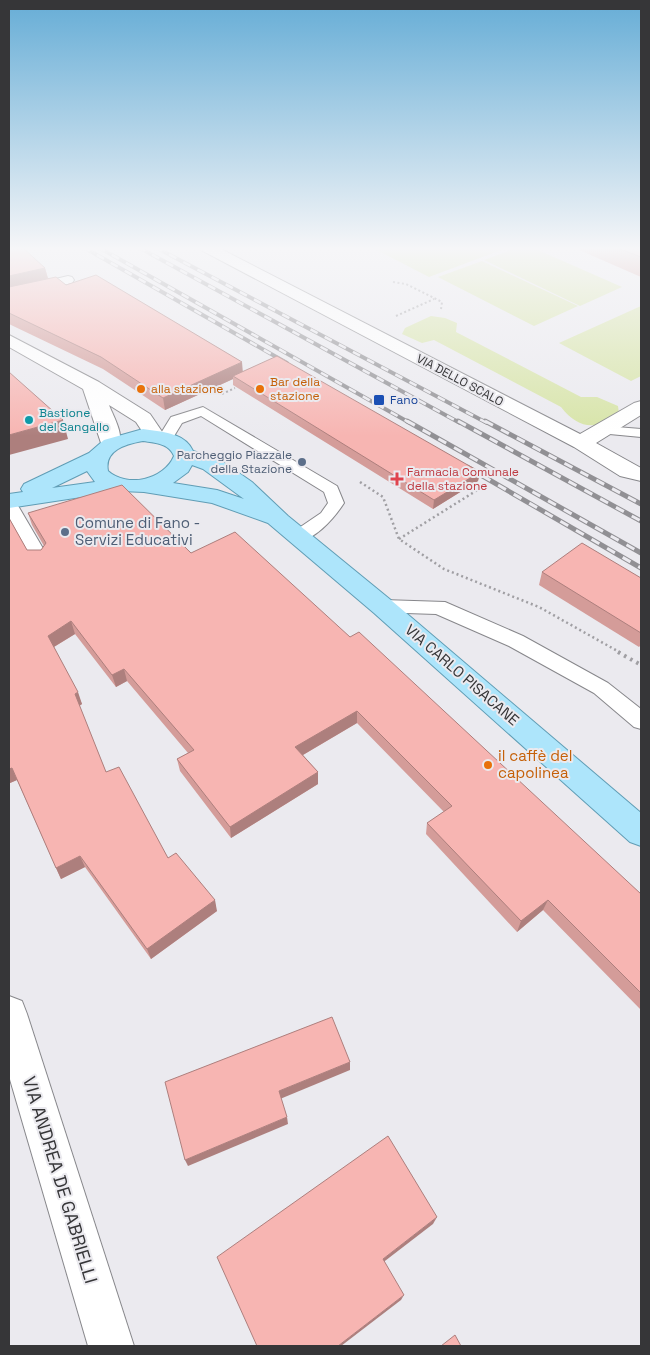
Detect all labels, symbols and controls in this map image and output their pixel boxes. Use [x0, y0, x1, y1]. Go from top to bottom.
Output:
street label: VIA DELLO SCALO [414, 350, 506, 410]
place label: Bar della stazione [270, 374, 320, 404]
place label: alla stazione [151, 381, 223, 397]
marker: alla stazione [135, 383, 147, 395]
marker: Bar della stazione [254, 383, 266, 395]
place label: Fano [390, 392, 418, 408]
marker: Fano [372, 393, 386, 407]
place label: Bastione del Sangallo [39, 405, 109, 435]
marker: Bastione del Sangallo [23, 414, 35, 426]
place label: Parcheggio Piazzale della Stazione [177, 447, 292, 477]
marker: Parcheggio Piazzale della Stazione [296, 456, 308, 468]
place label: Farmacia Comunale della stazione [407, 464, 519, 494]
marker: Farmacia Comunale della stazione [391, 473, 403, 485]
place label: Comune di Fano - Servizi Educativi [75, 513, 200, 549]
marker: Comune di Fano - Servizi Educativi [59, 526, 71, 538]
street label: VIA CARLO PISACANE [401, 620, 523, 729]
place label: il caffè del capolinea [498, 746, 572, 782]
marker: il caffè del capolinea [482, 759, 494, 771]
street label: VIA ANDREA DE GABRIELLI [18, 1074, 103, 1286]

